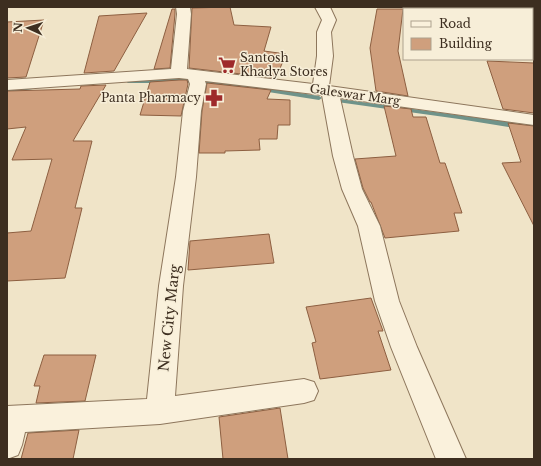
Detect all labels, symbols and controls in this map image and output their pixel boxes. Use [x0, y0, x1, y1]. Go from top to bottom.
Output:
north arrow [8, 8, 48, 48]
legend [403, 8, 533, 60]
text: Road [439, 16, 471, 31]
text: N [11, 21, 25, 33]
text: Building [439, 36, 493, 51]
place label: Santosh Khadya Stores [240, 50, 328, 79]
supermarket icon: Santosh Khadya Stores [217, 55, 237, 75]
street label: Galeswar Marg [309, 81, 402, 108]
pharmacy icon: Panta Pharmacy [204, 88, 224, 108]
place label: Panta Pharmacy [101, 90, 201, 105]
street label: New City Marg [154, 263, 184, 372]

